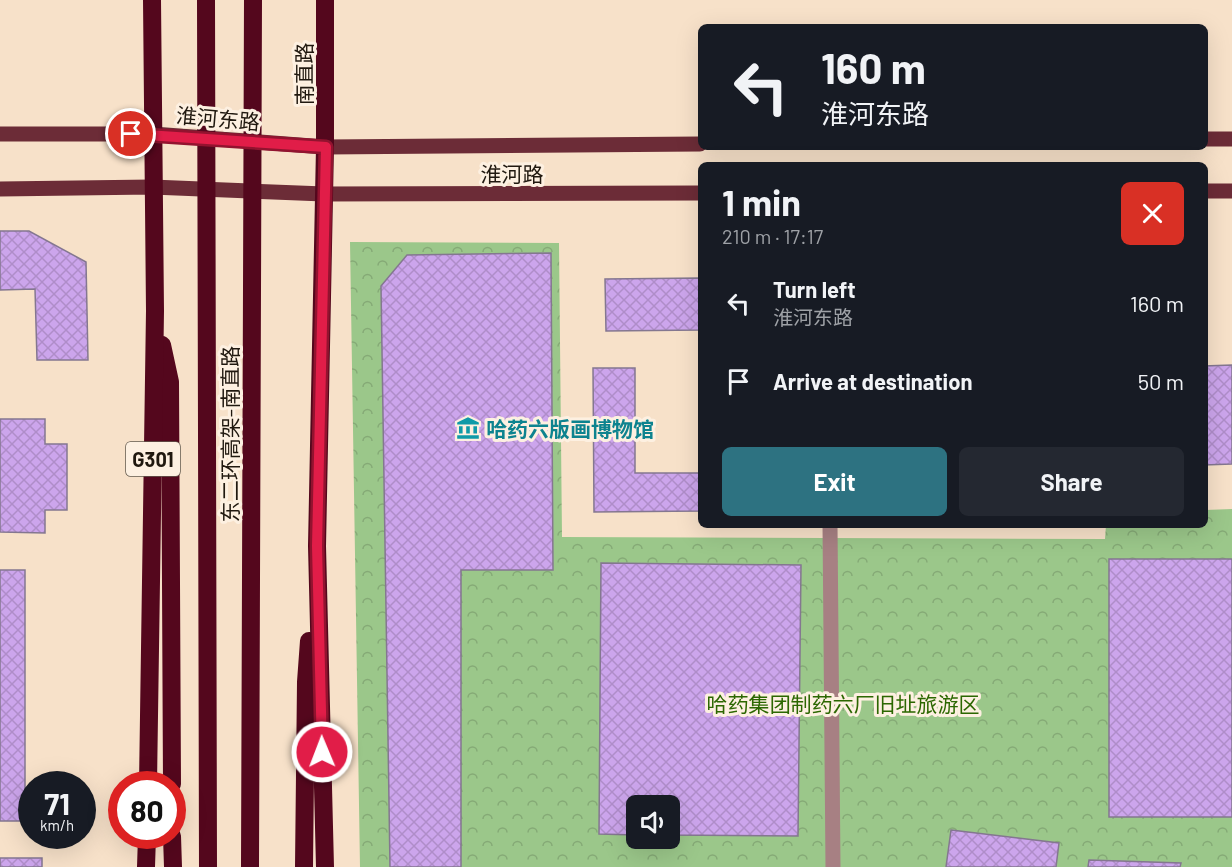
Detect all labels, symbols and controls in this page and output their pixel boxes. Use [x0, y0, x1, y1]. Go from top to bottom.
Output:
text: 160 m [821, 42, 926, 92]
street label: 南直路 [291, 43, 316, 106]
icon: left [722, 48, 800, 126]
text: 淮河东路 [821, 97, 929, 129]
street label: 淮河东路 [175, 102, 261, 134]
pin [105, 108, 156, 159]
icon: arrive [114, 117, 147, 150]
street label: 淮河路 [481, 161, 544, 186]
text: 1 min [722, 180, 801, 223]
button: close [1121, 182, 1184, 245]
text: 210 m · 17:17 [722, 224, 823, 248]
text: Turn left [773, 276, 856, 302]
icon: left [722, 287, 755, 320]
text: 160 m [1130, 290, 1184, 316]
text: 淮河东路 [773, 305, 853, 329]
street label: 东二环高架-南直路 [217, 346, 242, 522]
icon: arrive [722, 365, 755, 398]
text: Arrive at destination [773, 368, 972, 394]
text: 50 m [1138, 368, 1184, 394]
museum icon: 哈药六版画博物馆 [455, 415, 481, 441]
place label: 哈药六版画博物馆 [486, 416, 654, 441]
road number: G301 [126, 442, 180, 476]
button: Exit [722, 447, 947, 516]
button: Share [959, 447, 1184, 516]
park label: 哈药集团制药六厂旧址旅游区 [707, 691, 980, 716]
position arrow [290, 720, 354, 784]
speed limit sign: 80 [108, 771, 186, 849]
text: 71 [44, 785, 70, 821]
map controls [626, 795, 680, 849]
button: sound [626, 795, 680, 849]
text: km/h [40, 816, 74, 834]

